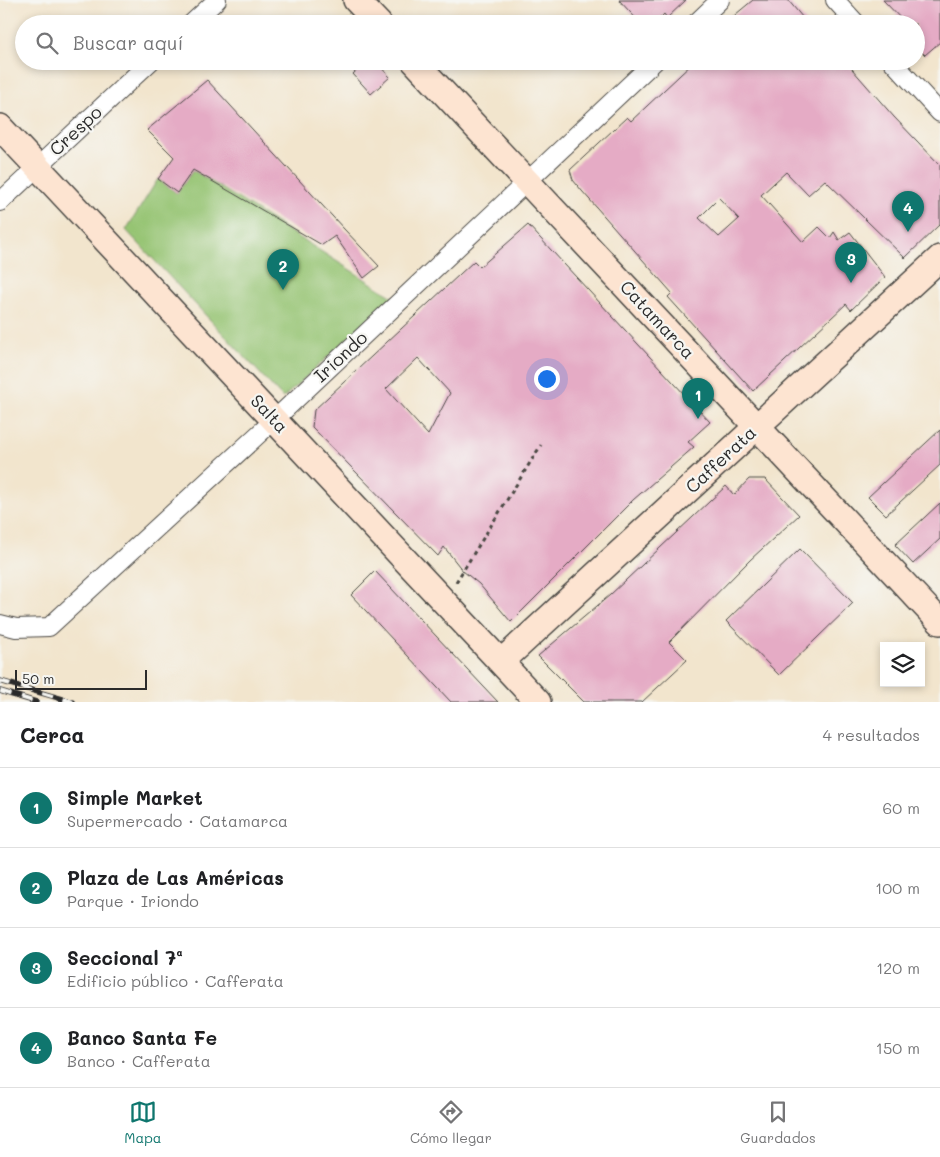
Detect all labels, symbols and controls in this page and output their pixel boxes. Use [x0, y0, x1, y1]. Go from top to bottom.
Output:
search box [15, 15, 925, 70]
icon: search [33, 29, 61, 57]
text: Buscar aquí [73, 30, 183, 55]
street label: Crespo [44, 100, 107, 161]
pin: 4 [892, 191, 924, 232]
pin: 3 [835, 242, 867, 283]
pin: 2 [267, 249, 299, 290]
street label: Catamarca [615, 275, 700, 364]
street label: Iriondo [308, 325, 373, 387]
your location [534, 366, 560, 392]
pin: 1 [682, 378, 714, 419]
street label: Salta [246, 389, 294, 438]
street label: Cafferata [680, 420, 761, 498]
map controls [880, 642, 925, 687]
button: layers [880, 642, 925, 687]
scale bar [15, 667, 148, 690]
text: 50 m [22, 669, 54, 688]
text: Cerca [20, 721, 85, 748]
text: 4 resultados [823, 724, 920, 745]
text: Simple Market [67, 785, 203, 810]
text: 1 [32, 797, 40, 818]
text: 60 m [883, 797, 920, 818]
text: Supermercado · Catamarca [67, 810, 288, 831]
text: Plaza de Las Américas [67, 865, 284, 890]
text: 2 [32, 877, 40, 898]
text: 100 m [875, 877, 920, 898]
text: Parque · Iriondo [67, 890, 199, 911]
text: Seccional 7ª [67, 945, 183, 970]
text: 3 [31, 957, 41, 978]
text: 120 m [876, 957, 920, 978]
text: Edificio público · Cafferata [67, 970, 284, 991]
text: Banco Santa Fe [67, 1025, 217, 1050]
text: 4 [31, 1037, 41, 1058]
text: 150 m [876, 1037, 920, 1058]
text: Banco · Cafferata [67, 1050, 211, 1071]
tab: Mapa [124, 1098, 162, 1147]
tab: Cómo llegar [410, 1098, 492, 1147]
tab: Guardados [740, 1098, 816, 1147]

